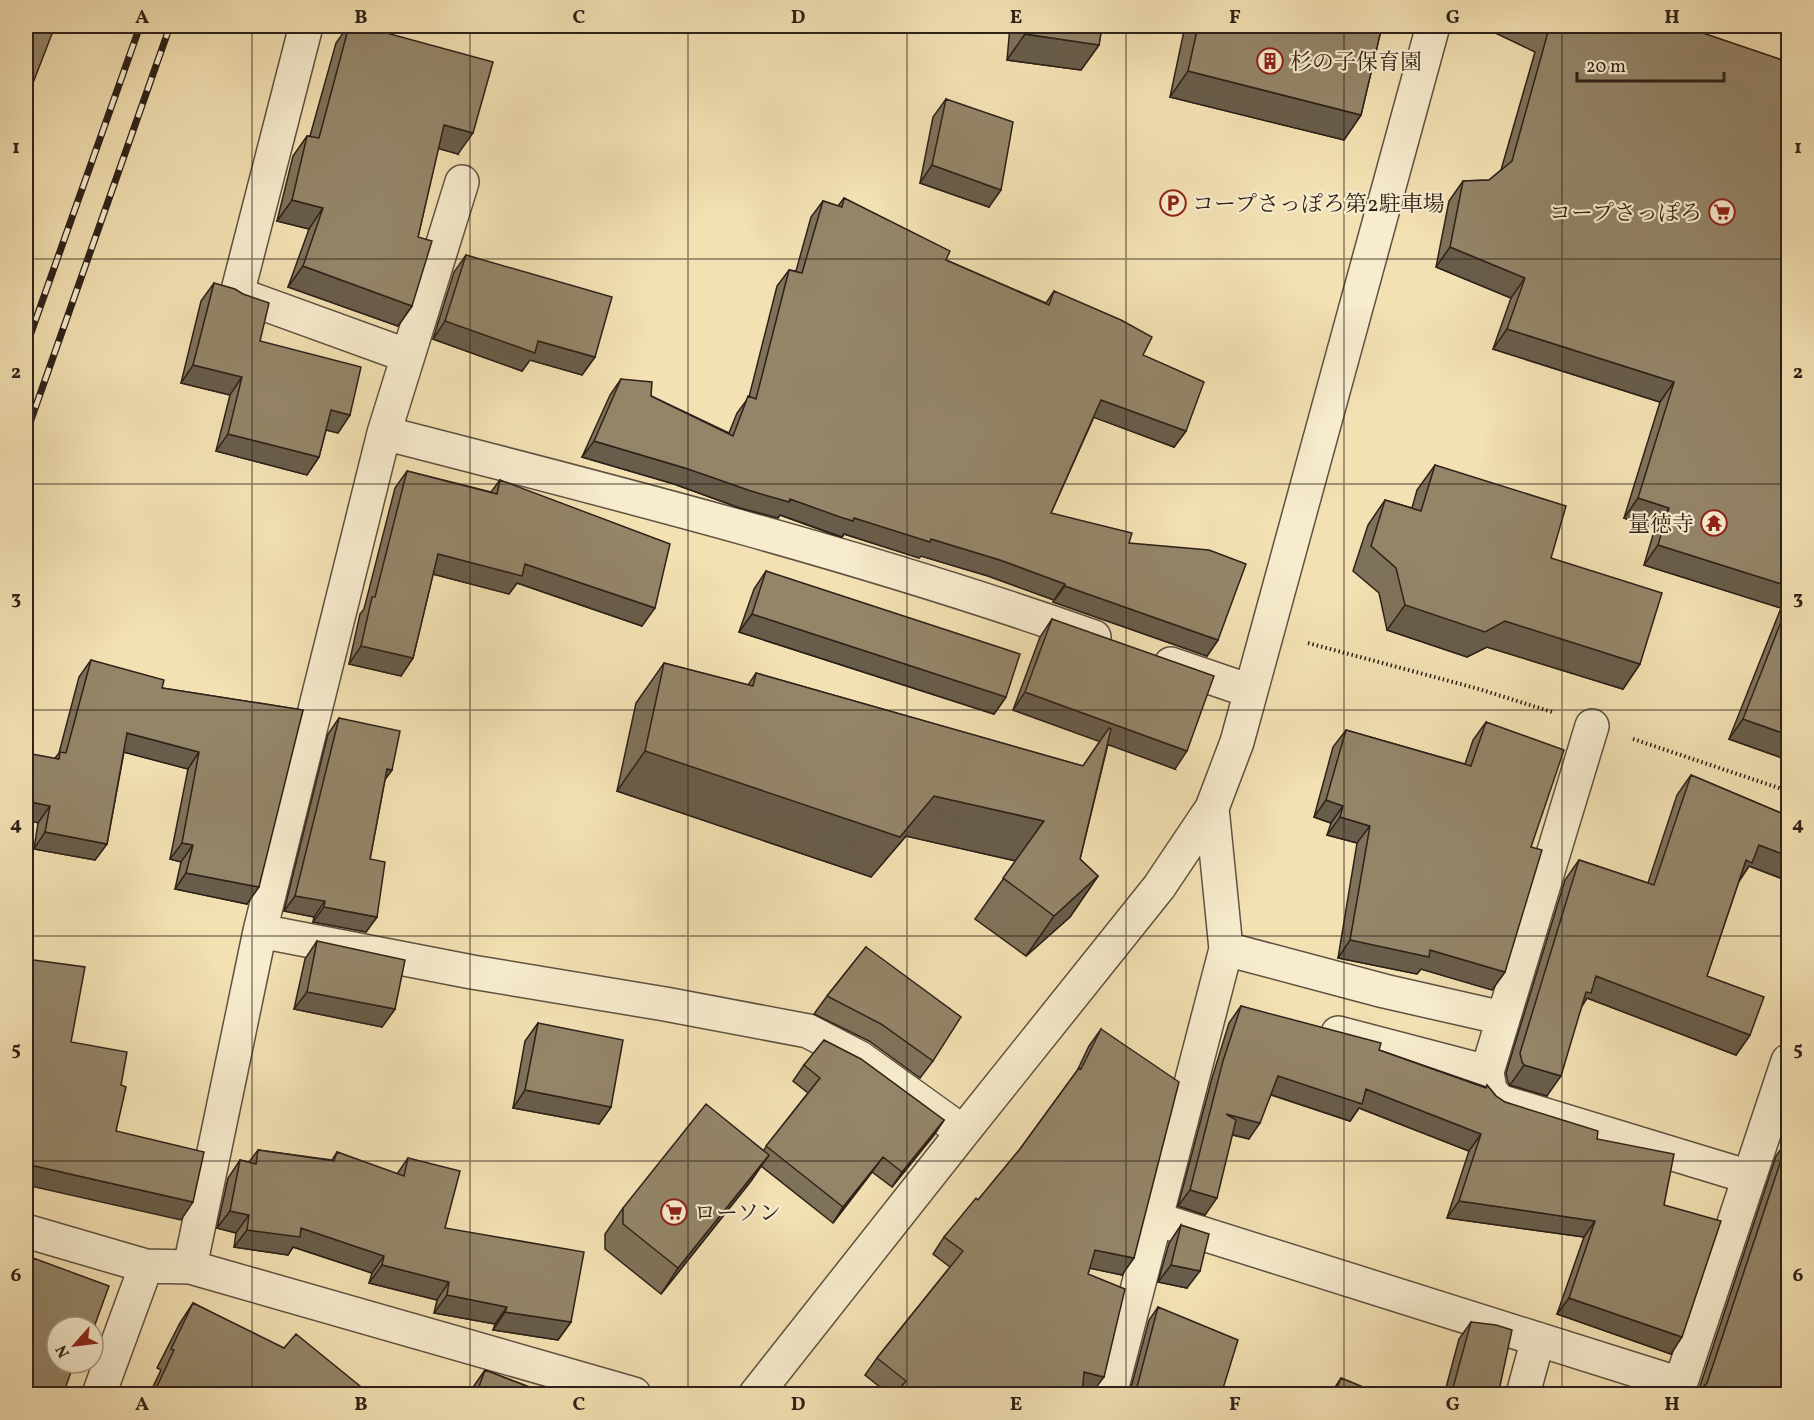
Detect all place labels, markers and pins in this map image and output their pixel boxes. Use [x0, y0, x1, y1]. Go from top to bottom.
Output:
building icon: 杉の子保育園 [1255, 46, 1285, 76]
place label: 杉の子保育園 [1290, 48, 1422, 79]
parking icon: コープさっぽろ第2駐車場 [1158, 188, 1188, 218]
place label: コープさっぽろ第2駐車場 [1192, 190, 1445, 221]
supermarket icon: コープさっぽろ [1707, 197, 1737, 227]
place label: コープさっぽろ [1549, 199, 1702, 230]
temple icon: 量徳寺 [1699, 508, 1729, 538]
place label: 量徳寺 [1628, 510, 1694, 541]
supermarket icon: ローソン [659, 1197, 689, 1227]
place label: ローソン [694, 1199, 781, 1230]

